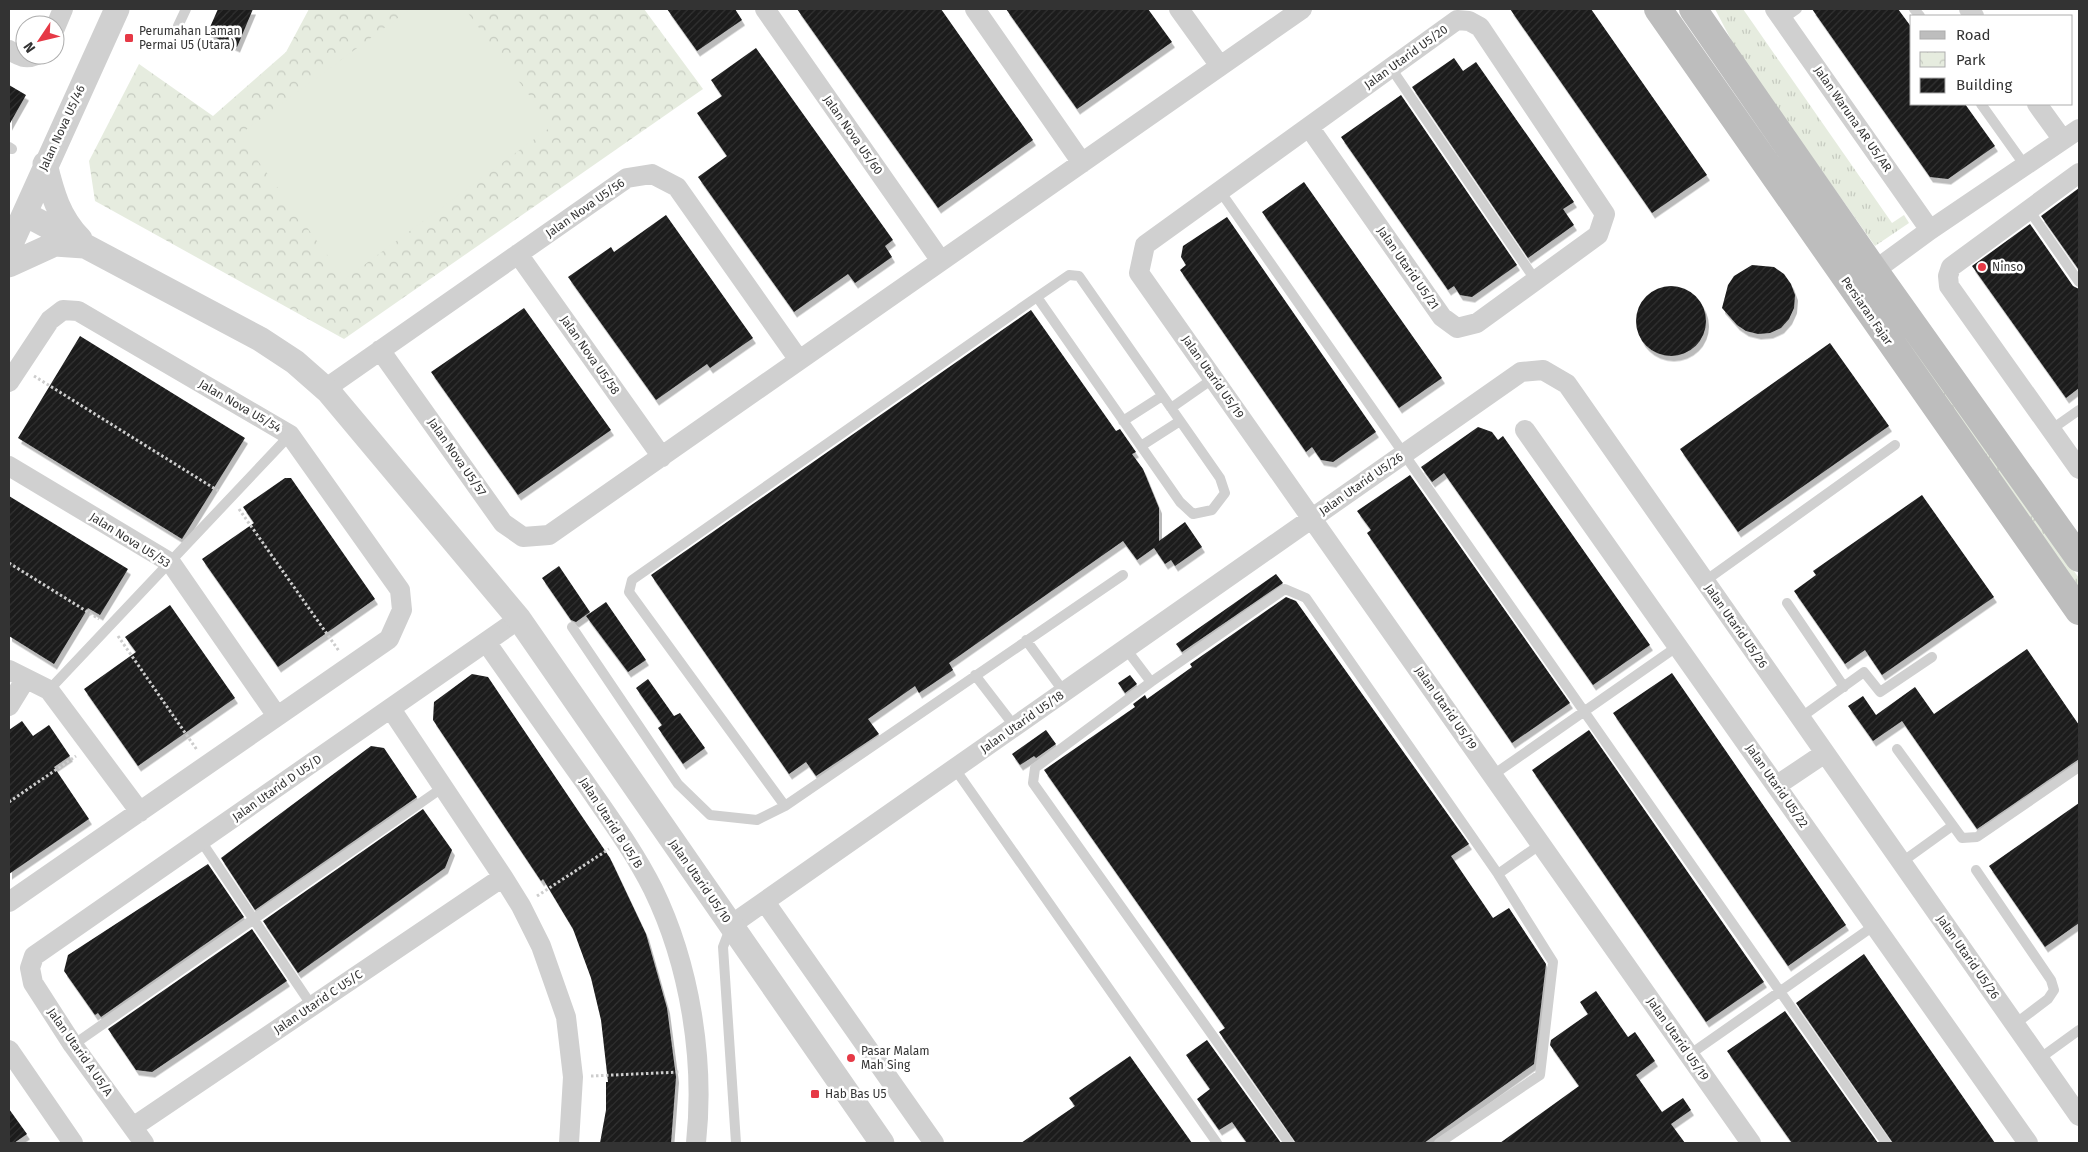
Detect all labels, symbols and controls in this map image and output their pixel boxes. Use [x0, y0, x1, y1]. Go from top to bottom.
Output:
north arrow [15, 15, 65, 65]
legend [1910, 15, 2073, 105]
street label: Jalan Utarid U5/20 [1362, 22, 1451, 92]
place label: Perumahan Laman Permai U5 (Utara) [139, 24, 241, 52]
text: Road [1956, 26, 1991, 44]
marker: Perumahan Laman Permai U5 (Utara) [123, 32, 135, 44]
text: N [20, 38, 39, 56]
text: Park [1956, 51, 1986, 69]
street label: Jalan Waruna AR U5/AR [1811, 63, 1895, 175]
text: Building [1956, 76, 2012, 94]
street label: Jalan Nova U5/46 [36, 83, 88, 173]
street label: Jalan Nova U5/60 [820, 93, 886, 178]
street label: Jalan Nova U5/56 [543, 176, 627, 240]
street label: Jalan Utarid U5/21 [1374, 224, 1442, 312]
place label: Ninso [1992, 260, 2023, 274]
marker: Ninso [1976, 261, 1988, 273]
street label: Persiaran Fajar [1838, 274, 1896, 348]
street label: Jalan Nova U5/58 [558, 313, 623, 397]
street label: Jalan Utarid U5/19 [1179, 333, 1247, 421]
street label: Jalan Nova U5/54 [196, 377, 284, 436]
street label: Jalan Nova U5/57 [425, 415, 489, 499]
street label: Jalan Utarid U5/26 [1316, 450, 1406, 518]
street label: Jalan Nova U5/53 [87, 510, 173, 570]
street label: Jalan Utarid U5/26 [1702, 581, 1770, 671]
street label: Jalan Utarid U5/19 [1412, 664, 1480, 752]
street label: Jalan Utarid U5/18 [978, 688, 1067, 756]
street label: Jalan Utarid U5/22 [1743, 742, 1811, 830]
street label: Jalan Utarid D U5/D [230, 752, 325, 824]
street label: Jalan Utarid B U5/B [577, 775, 645, 871]
street label: Jalan Utarid U5/10 [666, 837, 734, 926]
street label: Jalan Utarid U5/26 [1934, 912, 2002, 1002]
street label: Jalan Utarid C U5/C [271, 967, 365, 1037]
street label: Jalan Utarid U5/19 [1644, 995, 1712, 1083]
street label: Jalan Utarid A U5/A [44, 1005, 116, 1099]
place label: Pasar Malam Mah Sing [861, 1044, 930, 1072]
marker: Pasar Malam Mah Sing [845, 1052, 857, 1064]
place label: Hab Bas U5 [825, 1087, 886, 1101]
marker: Hab Bas U5 [809, 1088, 821, 1100]

